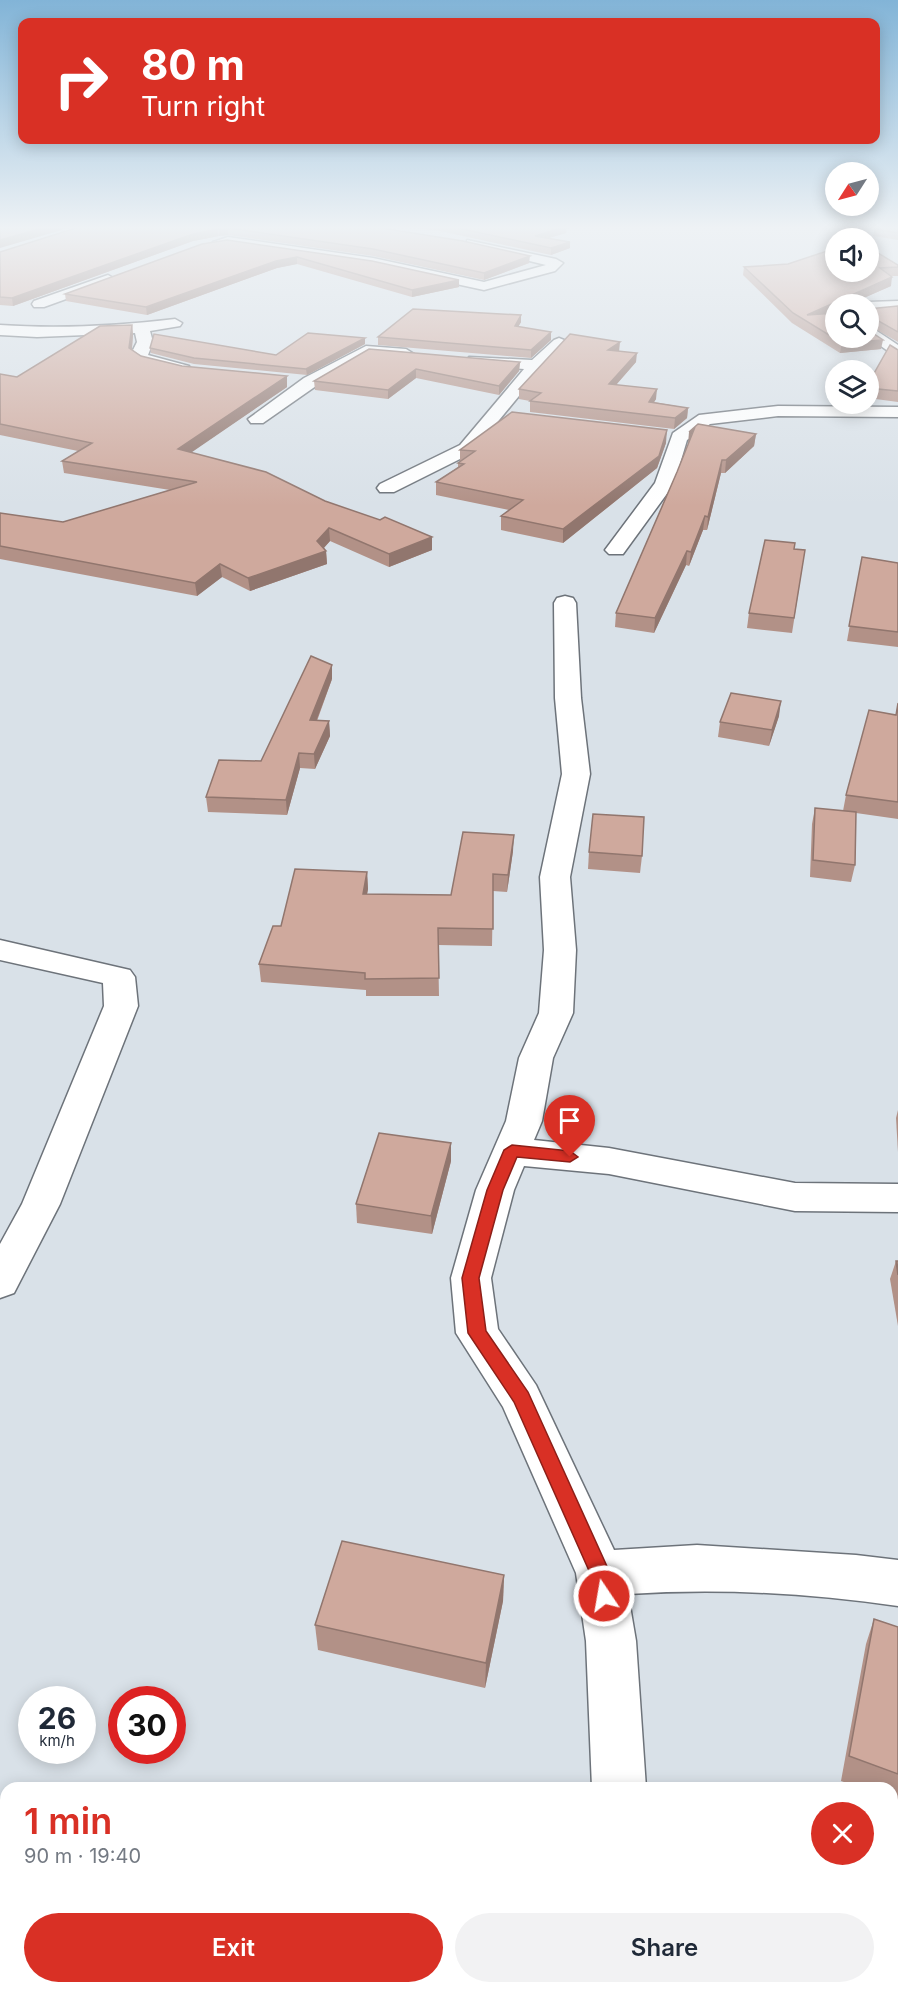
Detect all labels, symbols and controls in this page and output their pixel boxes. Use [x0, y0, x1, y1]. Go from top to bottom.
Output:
text: 80 m [141, 39, 245, 90]
icon: right [42, 42, 120, 120]
text: Turn right [141, 90, 265, 123]
north arrow [825, 162, 879, 216]
map controls [825, 162, 879, 414]
button: sound [825, 228, 879, 282]
button: search [825, 294, 879, 348]
button: layers [825, 360, 879, 414]
pin [544, 1095, 595, 1157]
icon: arrive [553, 1104, 586, 1137]
position arrow [572, 1564, 636, 1628]
speed limit sign: 30 [108, 1686, 186, 1764]
text: 26 [38, 1700, 76, 1736]
text: km/h [39, 1731, 75, 1750]
text: 1 min [24, 1799, 112, 1843]
button: close [811, 1802, 874, 1865]
text: 90 m · 19:40 [24, 1844, 141, 1868]
button: Exit [24, 1913, 443, 1982]
button: Share [455, 1913, 874, 1982]

